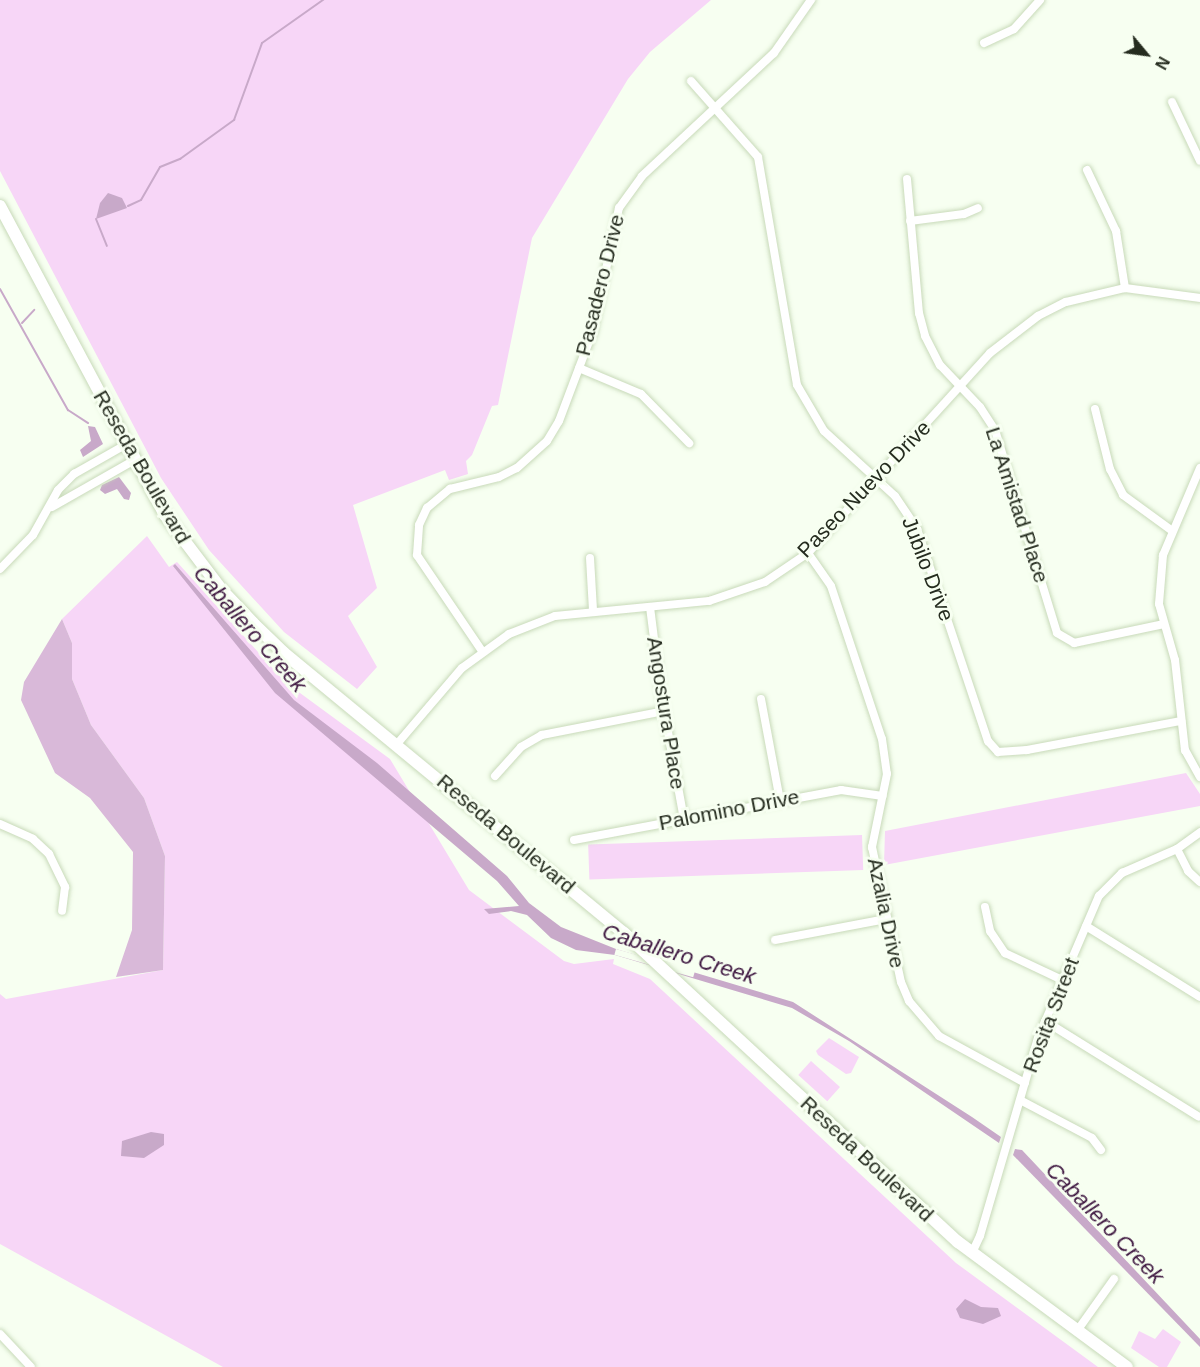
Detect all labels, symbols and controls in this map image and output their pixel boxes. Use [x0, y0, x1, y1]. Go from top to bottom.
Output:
north arrow [1116, 24, 1176, 84]
text: N [1152, 54, 1172, 72]
street label: Pasadero Drive [570, 212, 630, 358]
street label: Reseda Boulevard [88, 386, 196, 548]
street label: Paseo Nuevo Drive [792, 415, 936, 563]
street label: La Amistad Place [980, 423, 1054, 587]
street label: Jubilo Drive [897, 513, 959, 625]
water label: Caballero Creek [188, 560, 312, 698]
street label: Angostura Place [642, 635, 690, 791]
street label: Reseda Boulevard [432, 769, 580, 899]
street label: Palomino Drive [657, 784, 801, 836]
street label: Azalia Drive [862, 856, 910, 970]
water label: Caballero Creek [599, 918, 759, 990]
street label: Rosita Street [1017, 954, 1085, 1076]
street label: Reseda Boulevard [795, 1091, 939, 1227]
water label: Caballero Creek [1040, 1157, 1170, 1289]

